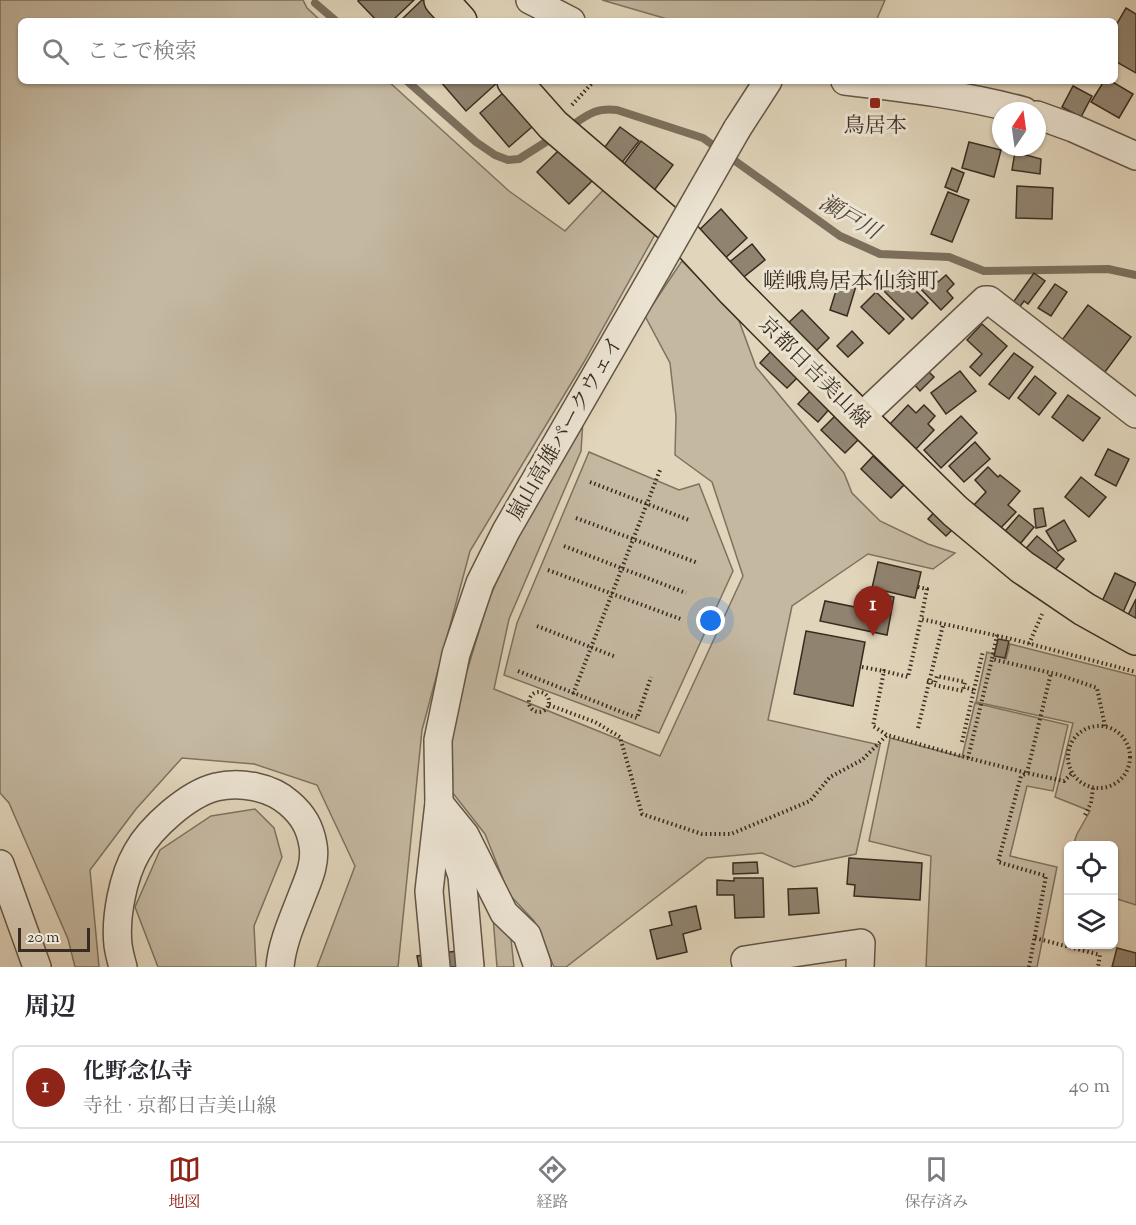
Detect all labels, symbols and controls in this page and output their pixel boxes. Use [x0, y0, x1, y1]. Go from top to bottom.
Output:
search box [18, 18, 1118, 84]
icon: search [39, 35, 72, 68]
text: ここで検索 [87, 37, 197, 69]
marker: 鳥居本 [868, 96, 882, 110]
north arrow [992, 102, 1046, 156]
place label: 鳥居本 [844, 112, 907, 142]
water label: 瀬戸川 [812, 188, 887, 250]
district label: 嵯峨鳥居本仙翁町 [763, 267, 939, 299]
street label: 京都日吉美山線 [751, 311, 876, 436]
street label: 嵐山高雄パークウェイ [501, 331, 632, 527]
pin: 1 [854, 586, 892, 636]
your location [696, 606, 725, 635]
map controls [1064, 841, 1118, 949]
button: locate [1064, 841, 1118, 895]
button: layers [1064, 895, 1118, 949]
scale bar [18, 925, 90, 952]
text: 20 m [27, 927, 60, 950]
text: 周辺 [24, 990, 76, 1027]
text: 化野念仏寺 [83, 1057, 193, 1089]
text: 1 [42, 1073, 49, 1102]
text: 40 m [1069, 1073, 1110, 1102]
text: 寺社 · 京都日吉美山線 [83, 1093, 277, 1122]
tab: 地図 [168, 1153, 201, 1215]
tab: 経路 [536, 1153, 569, 1215]
tab: 保存済み [904, 1153, 968, 1215]

